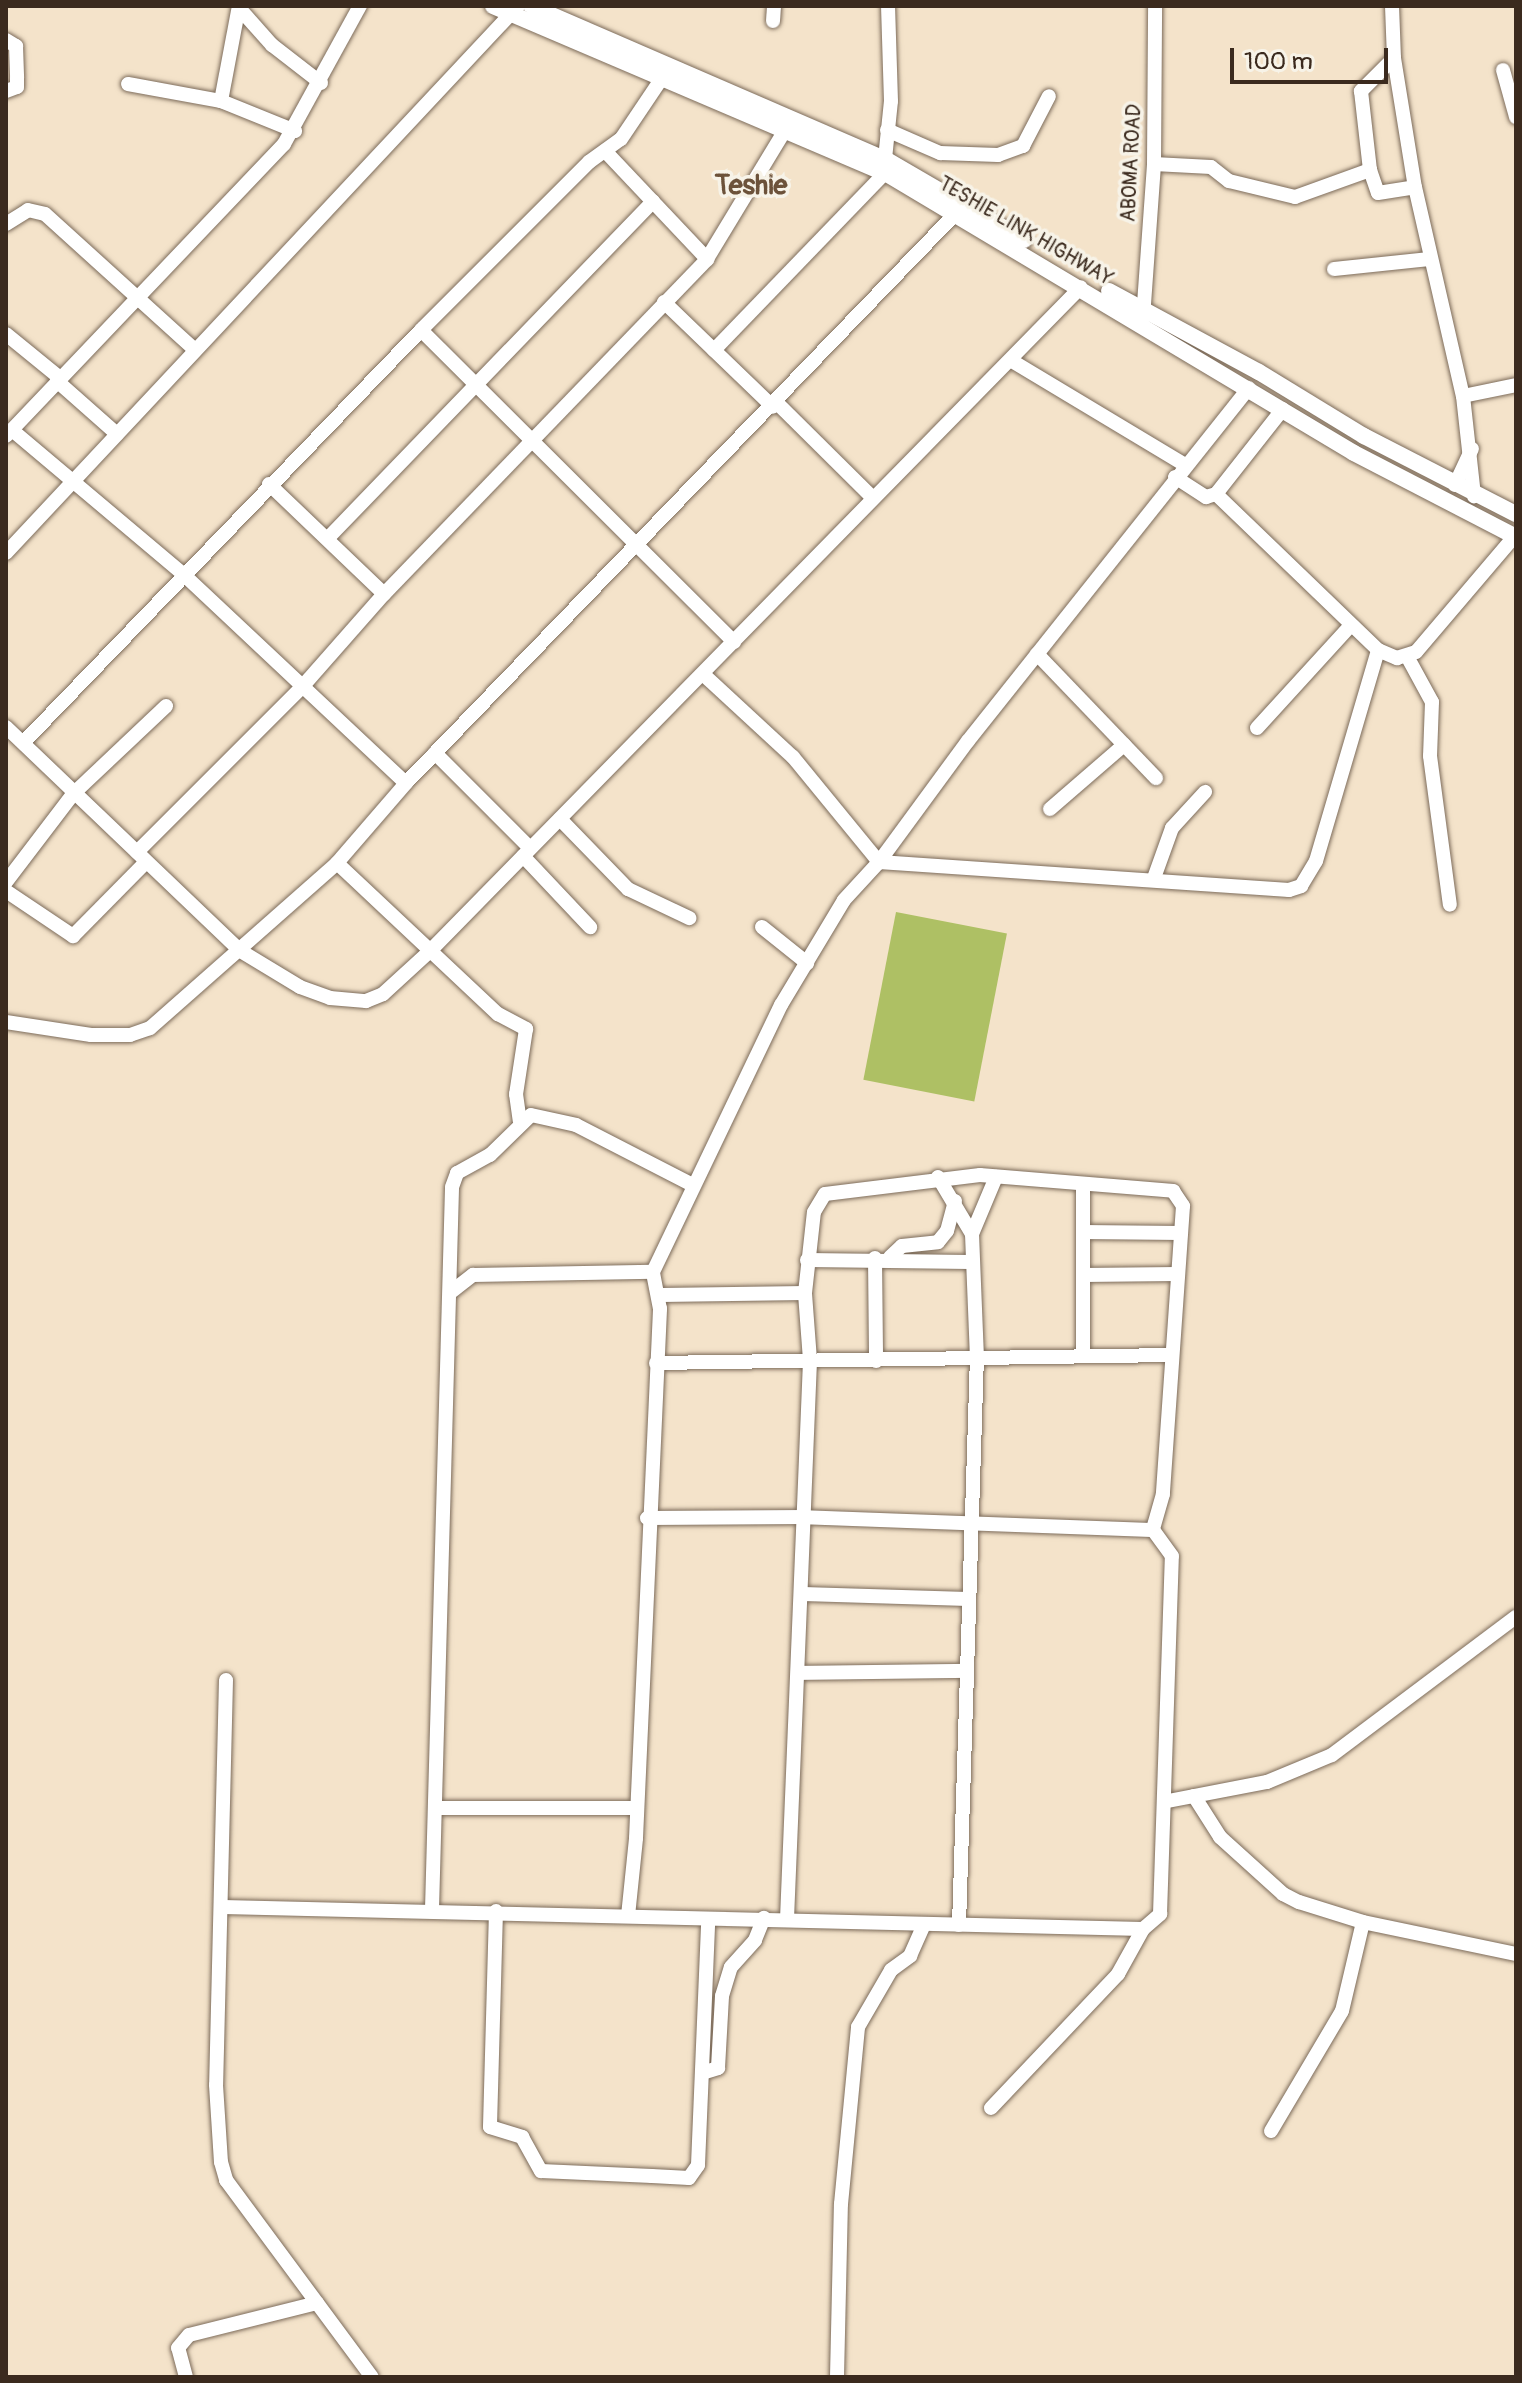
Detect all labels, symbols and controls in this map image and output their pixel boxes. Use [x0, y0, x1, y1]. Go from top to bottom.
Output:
scale bar [1234, 32, 1392, 82]
text: 100 m [1244, 47, 1313, 76]
street label: ABOMA ROAD [1116, 103, 1146, 223]
district label: Teshie [715, 169, 787, 203]
street label: TESHIE LINK HIGHWAY [935, 171, 1117, 291]

